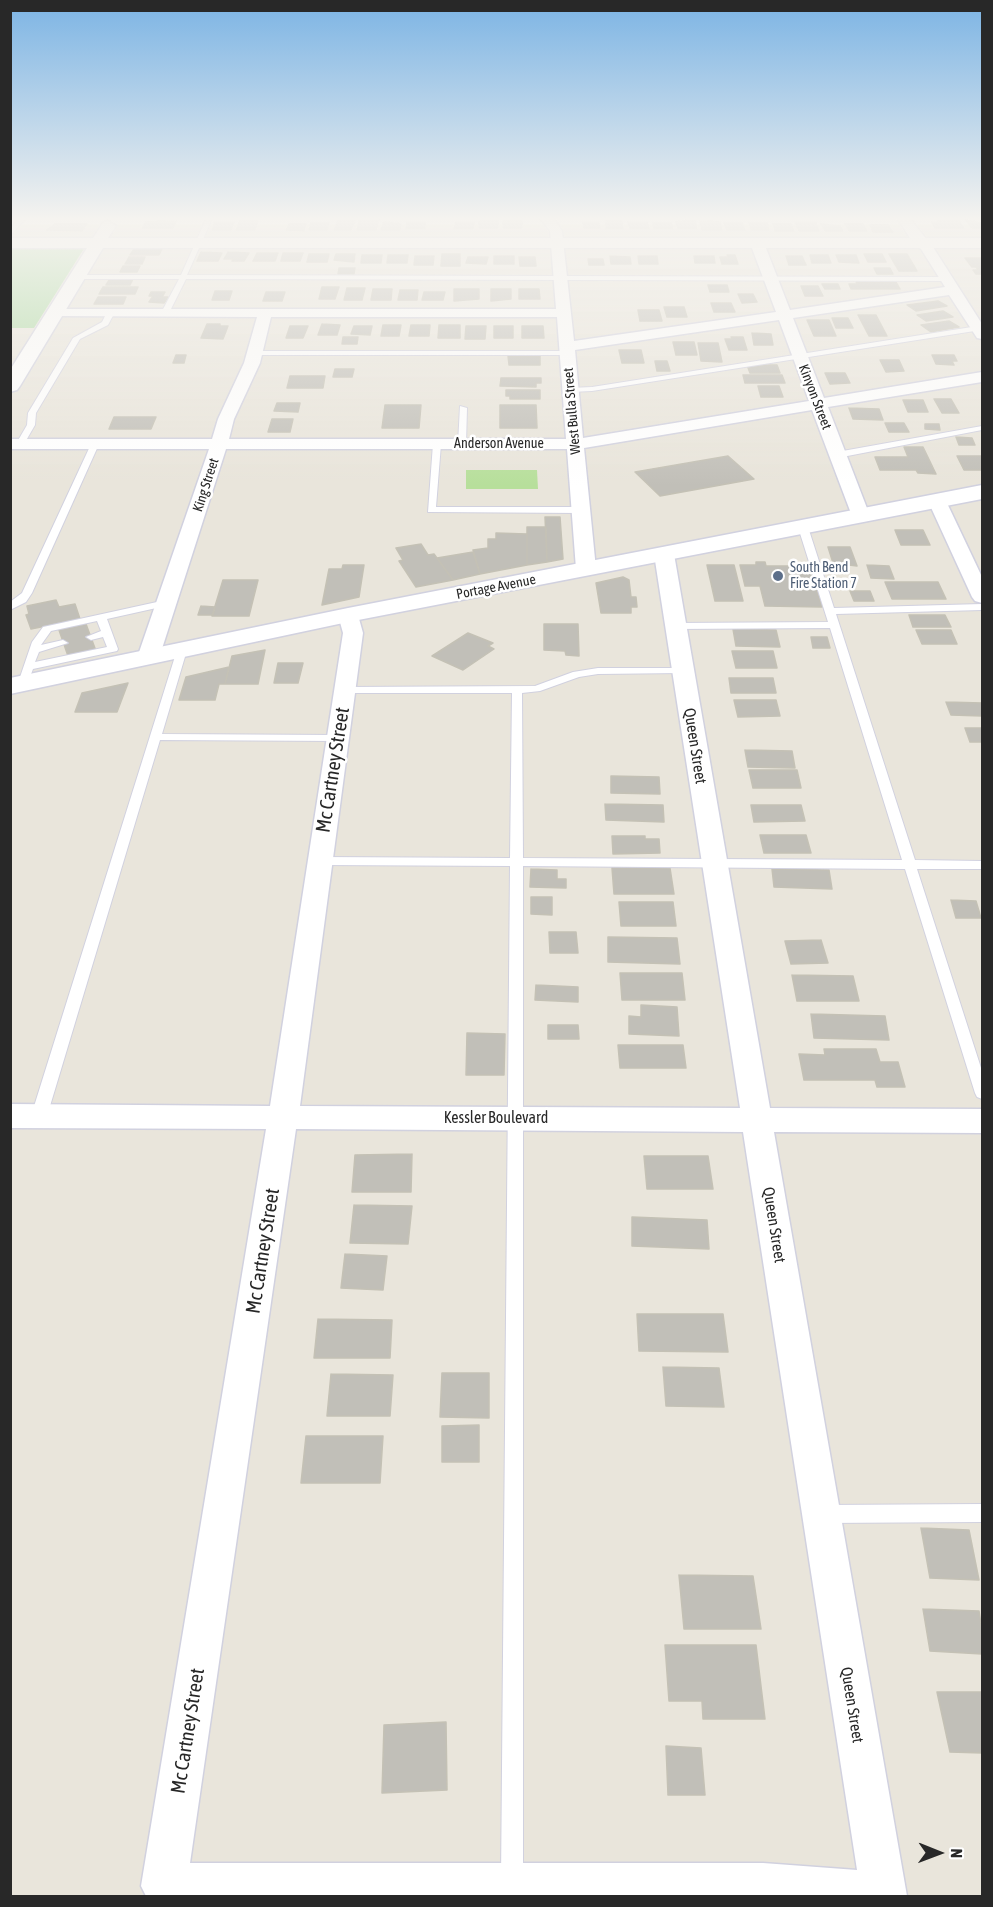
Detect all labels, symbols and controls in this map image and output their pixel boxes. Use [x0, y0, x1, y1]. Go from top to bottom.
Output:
street label: Kinyon Street [795, 362, 835, 432]
street label: West Bulla Street [560, 367, 584, 455]
street label: Anderson Avenue [454, 436, 544, 452]
street label: King Street [189, 456, 223, 514]
place label: South Bend Fire Station 7 [790, 560, 857, 592]
marker: South Bend Fire Station 7 [771, 569, 785, 583]
street label: Portage Avenue [455, 571, 537, 603]
street label: Mc Cartney Street [311, 706, 355, 834]
street label: Queen Street [680, 707, 710, 785]
street label: Kessler Boulevard [444, 1108, 548, 1128]
street label: Queen Street [759, 1186, 789, 1264]
street label: Mc Cartney Street [241, 1187, 285, 1315]
street label: Queen Street [837, 1666, 867, 1744]
street label: Mc Cartney Street [166, 1667, 210, 1795]
north arrow [909, 1823, 969, 1883]
text: N [948, 1848, 966, 1858]

